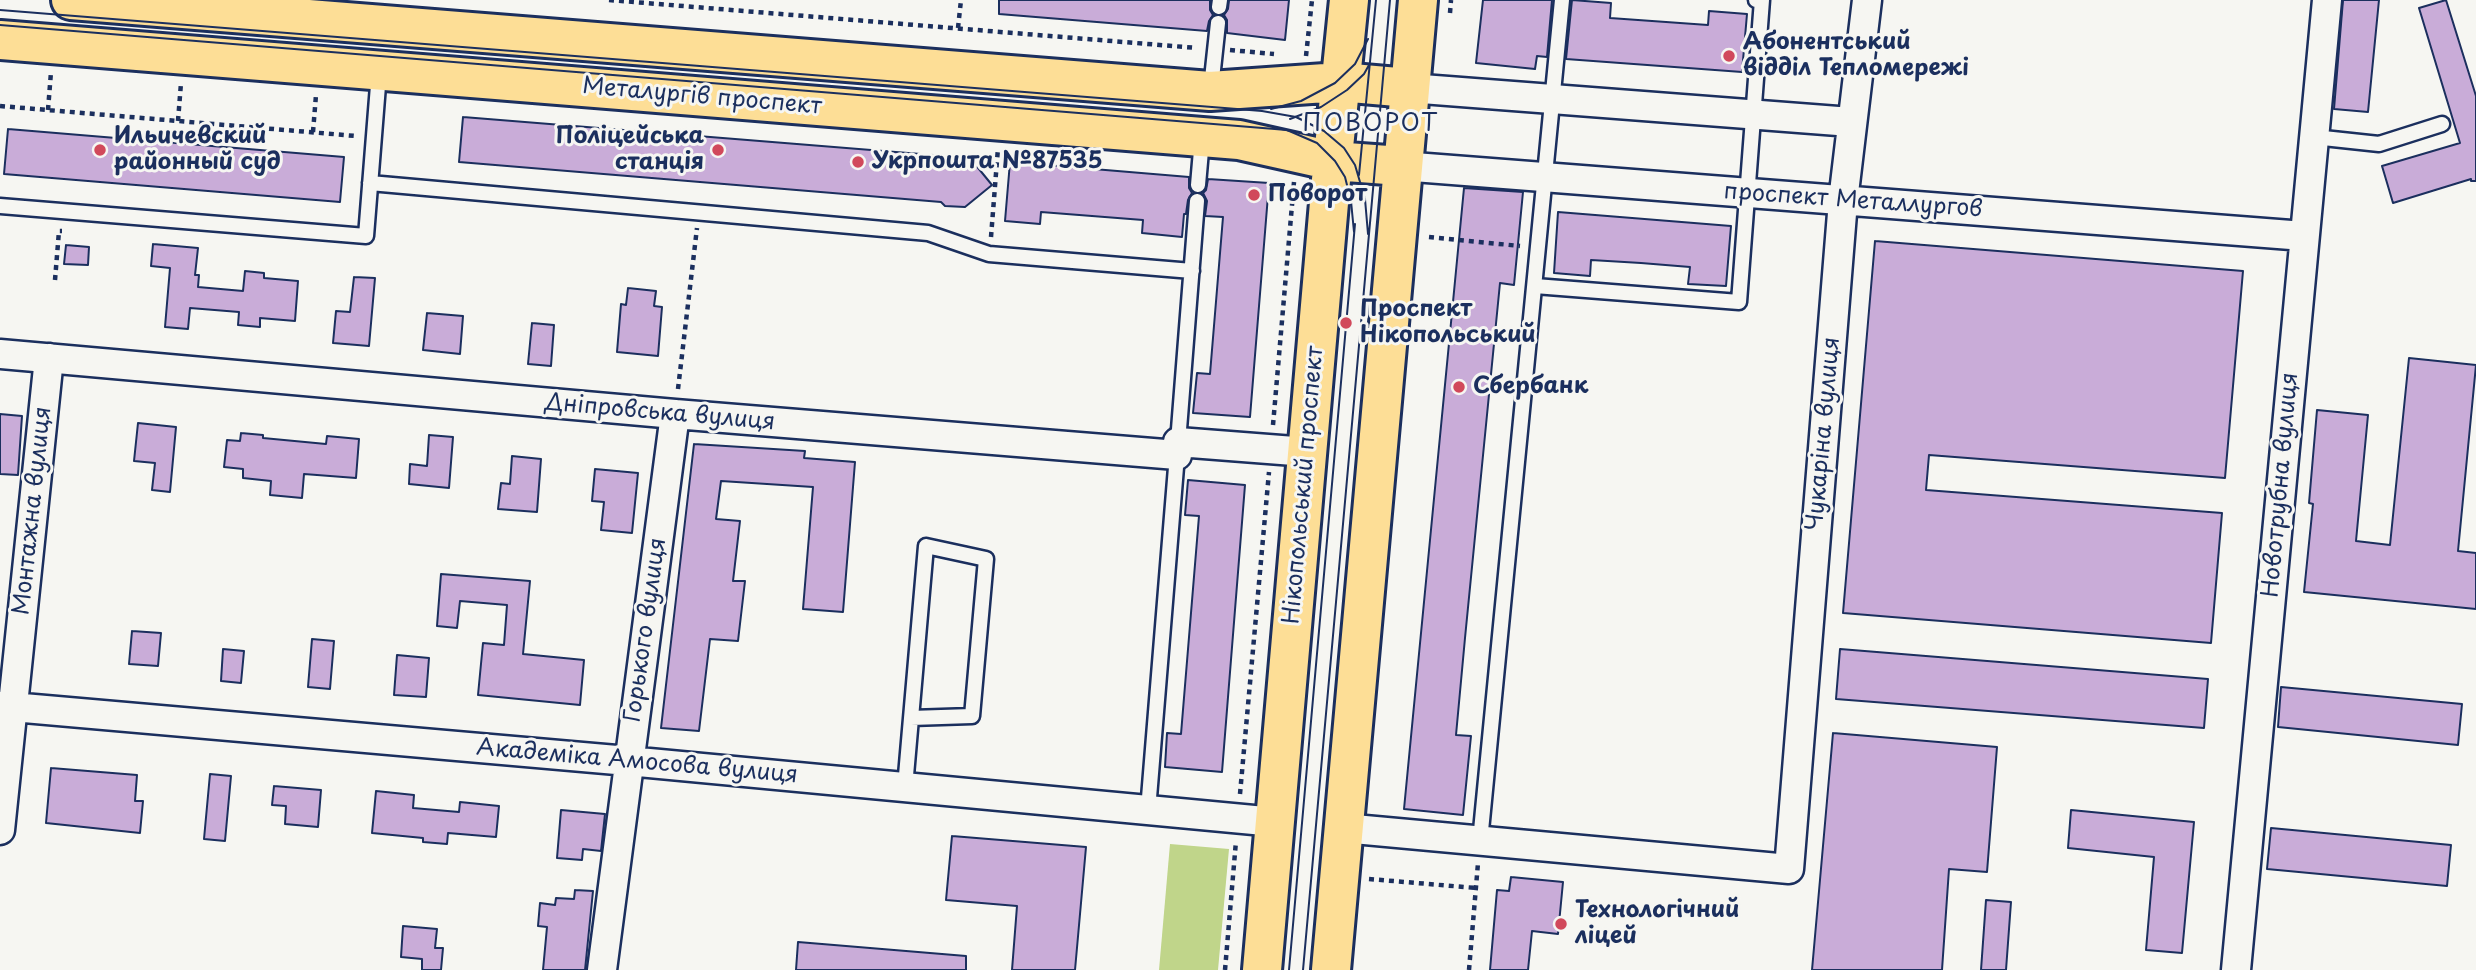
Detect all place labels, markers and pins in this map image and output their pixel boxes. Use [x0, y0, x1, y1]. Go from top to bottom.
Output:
place label: Абонентський відділ Тепломережі [1743, 29, 1969, 83]
marker: Абонентський відділ Тепломережі [1721, 48, 1737, 64]
place label: Ильичевский районный суд [114, 123, 281, 177]
place label: Поліцейська станція [556, 123, 704, 177]
marker: Ильичевский районный суд [92, 142, 108, 158]
marker: Поліцейська станція [710, 142, 726, 158]
place label: Укрпошта №87535 [872, 148, 1103, 176]
marker: Укрпошта №87535 [850, 154, 866, 170]
place label: Поворот [1268, 181, 1367, 209]
marker: Поворот [1246, 187, 1262, 203]
place label: Проспект Нікопольський [1360, 296, 1536, 350]
marker: Проспект Нікопольський [1338, 315, 1354, 331]
place label: Сбербанк [1473, 373, 1588, 401]
marker: Сбербанк [1451, 379, 1467, 395]
place label: Технологічний ліцей [1575, 897, 1739, 951]
marker: Технологічний ліцей [1553, 916, 1569, 932]

